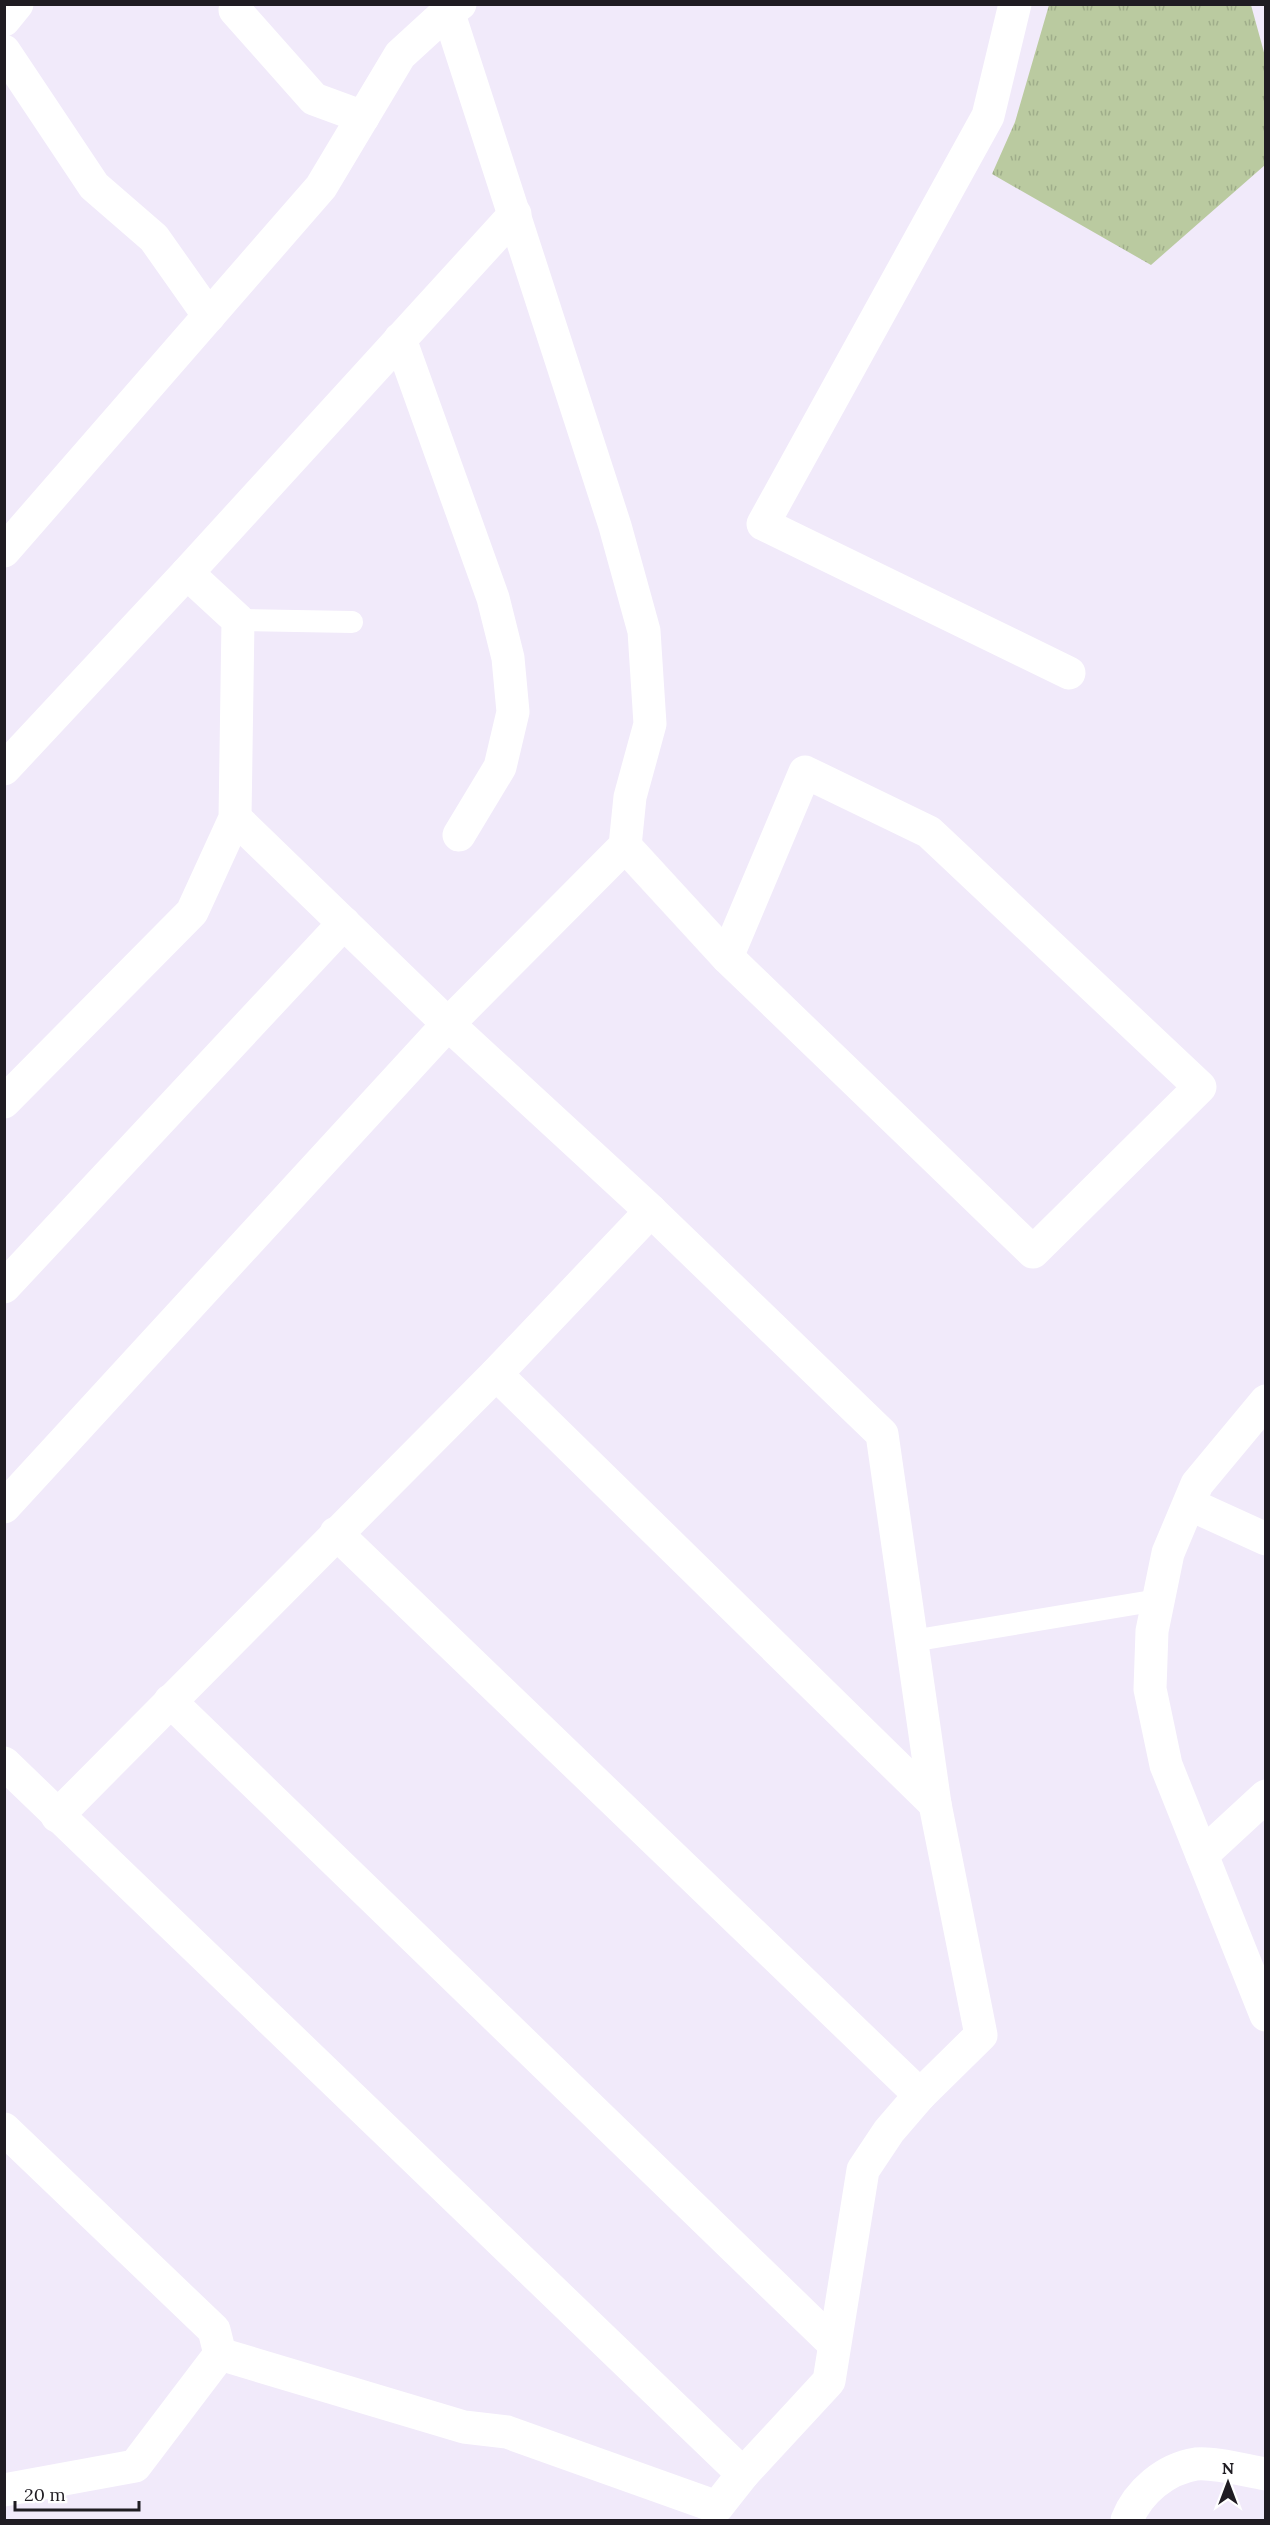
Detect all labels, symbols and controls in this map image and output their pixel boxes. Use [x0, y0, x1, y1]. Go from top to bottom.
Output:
north arrow [1198, 2453, 1258, 2513]
text: N [1222, 2458, 1234, 2478]
scale bar [15, 2474, 140, 2512]
text: 20 m [24, 2483, 66, 2506]

